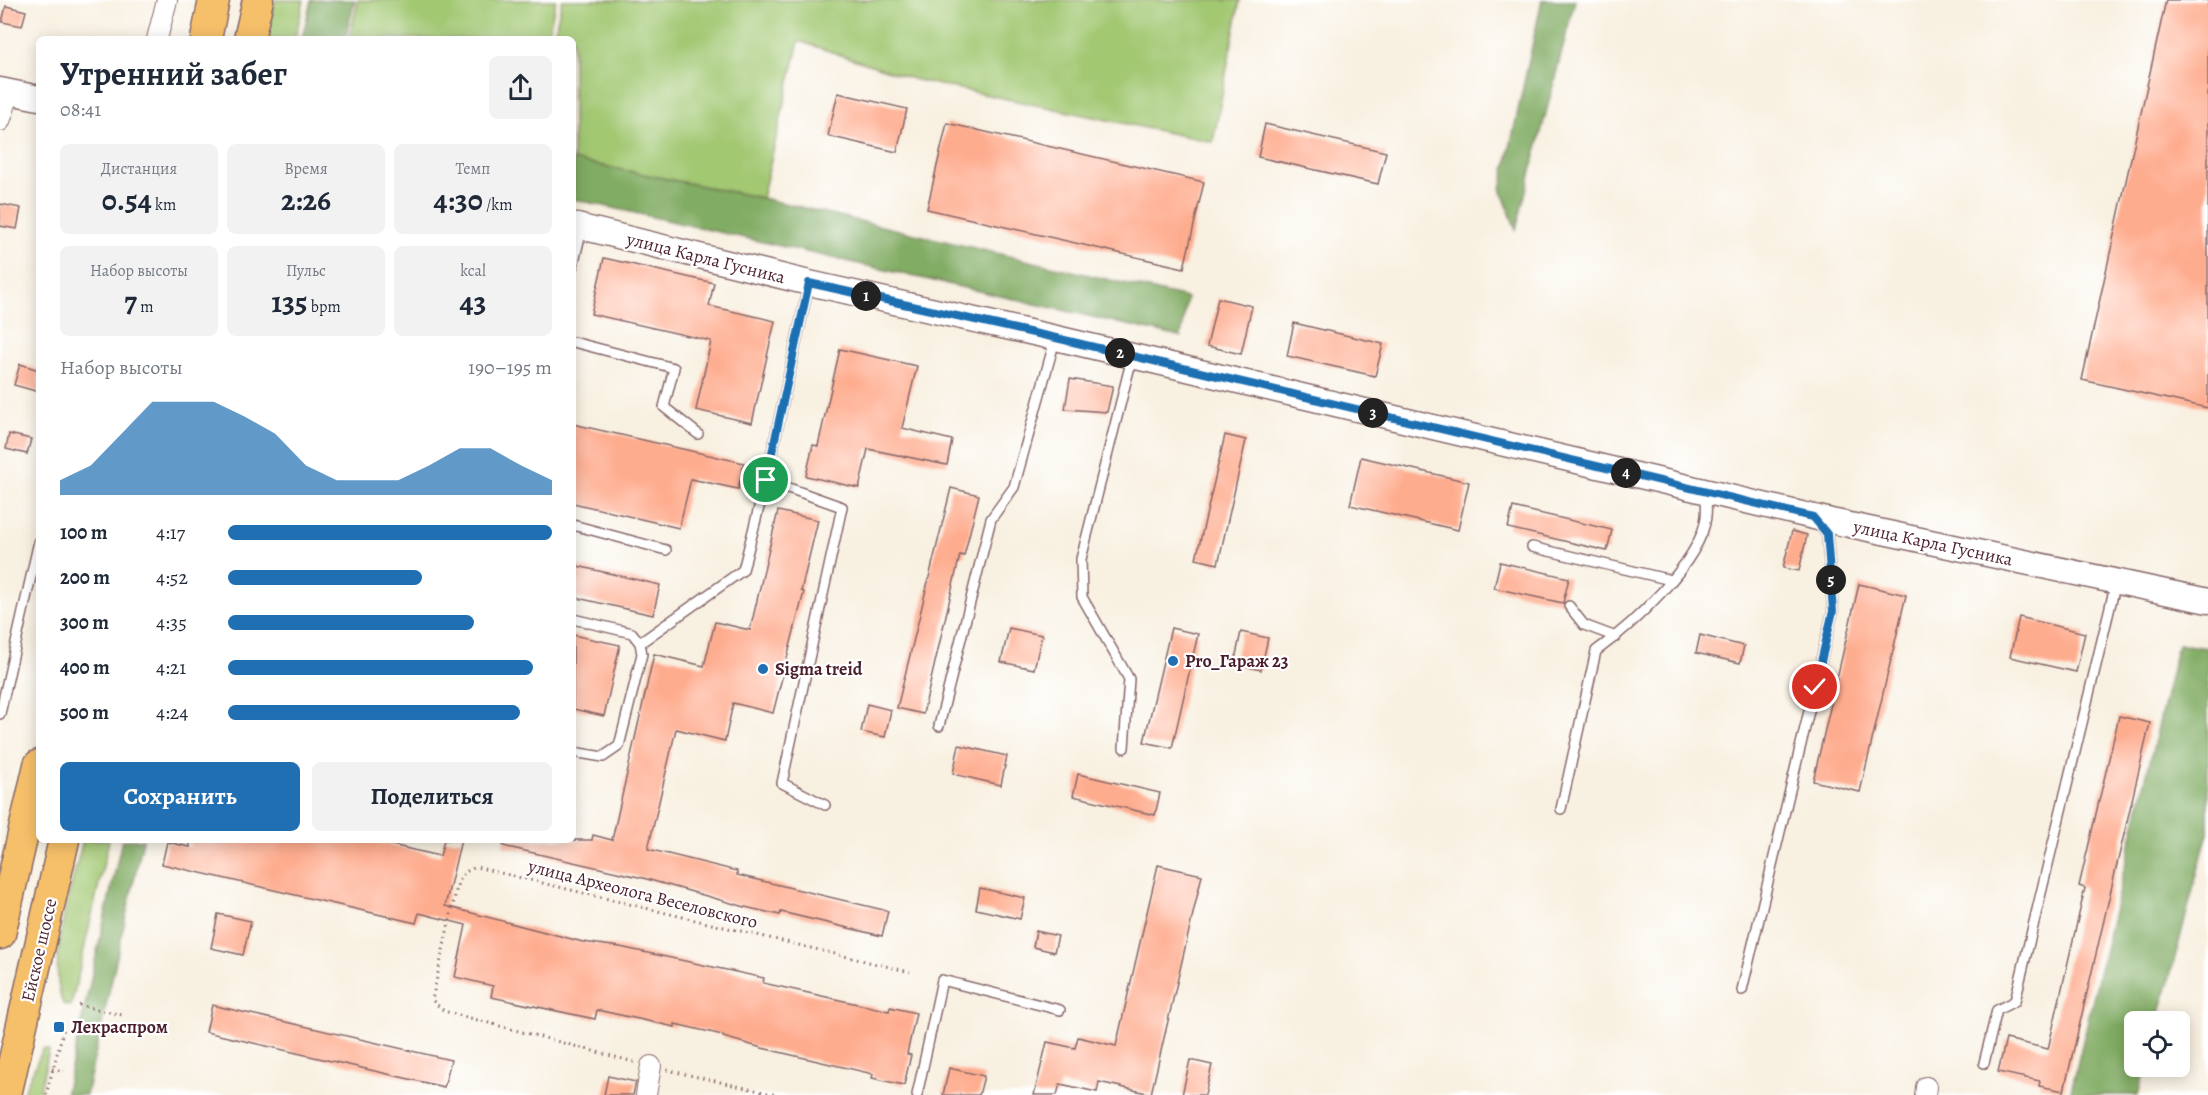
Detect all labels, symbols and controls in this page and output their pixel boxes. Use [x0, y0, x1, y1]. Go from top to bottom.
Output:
text: Утренний забег [60, 51, 287, 96]
button: share [489, 56, 552, 119]
text: 08:41 [60, 96, 101, 123]
text: Дистанция [101, 158, 177, 180]
text: Время [284, 158, 328, 180]
text: Темп [456, 158, 490, 180]
text: 0.54 [102, 180, 152, 220]
text: 2:26 [281, 180, 331, 220]
text: 4:30 [434, 180, 483, 220]
text: km [152, 194, 176, 216]
text: /km [483, 194, 512, 216]
street label: улица Карла Гусника [623, 226, 788, 289]
text: Набор высоты [90, 260, 188, 282]
text: Пульс [286, 260, 326, 282]
text: kcal [460, 260, 486, 282]
pin: 1 [851, 281, 881, 311]
text: 7 [124, 282, 137, 322]
text: 135 [271, 282, 308, 322]
text: 43 [460, 282, 487, 322]
text: 1 [863, 285, 869, 307]
text: m [137, 296, 154, 318]
text: bpm [308, 296, 341, 318]
pin: 2 [1105, 338, 1135, 368]
text: 2 [1116, 342, 1124, 364]
text: Набор высоты [60, 354, 183, 381]
text: 190–195 m [468, 354, 552, 381]
pin: 3 [1358, 398, 1388, 428]
text: 3 [1370, 402, 1376, 424]
pin [740, 454, 791, 505]
pin: 4 [1611, 458, 1641, 488]
text: 4 [1622, 462, 1630, 484]
icon: arrive [749, 463, 782, 496]
street label: улица Карла Гусника [1850, 514, 2016, 572]
text: 100 m [60, 519, 108, 546]
text: 4:17 [156, 519, 185, 546]
text: 200 m [60, 564, 110, 591]
text: 4:52 [156, 564, 188, 591]
pin: 5 [1816, 565, 1846, 595]
text: 5 [1828, 569, 1834, 591]
text: 300 m [60, 609, 109, 636]
text: 4:35 [156, 609, 187, 636]
place label: Pro_Гараж 23 [1185, 649, 1289, 673]
text: 400 m [60, 654, 110, 681]
text: 4:21 [156, 654, 186, 681]
marker: Pro_Гараж 23 [1166, 654, 1180, 668]
place label: Sigma treid [775, 657, 863, 681]
pin [1789, 661, 1840, 712]
marker: Sigma treid [756, 662, 770, 676]
icon: check [1798, 670, 1831, 703]
text: 500 m [60, 699, 109, 726]
text: 4:24 [156, 699, 188, 726]
button: Сохранить [60, 762, 300, 831]
button: Поделиться [312, 762, 552, 831]
street label: улица Археолога Веселовского [525, 854, 760, 934]
street label: Ейское шоссе [15, 896, 63, 1004]
map controls [2124, 1011, 2190, 1077]
button: locate [2124, 1011, 2190, 1077]
place label: Лекраспром [71, 1015, 168, 1039]
marker: Лекраспром [52, 1020, 66, 1034]

